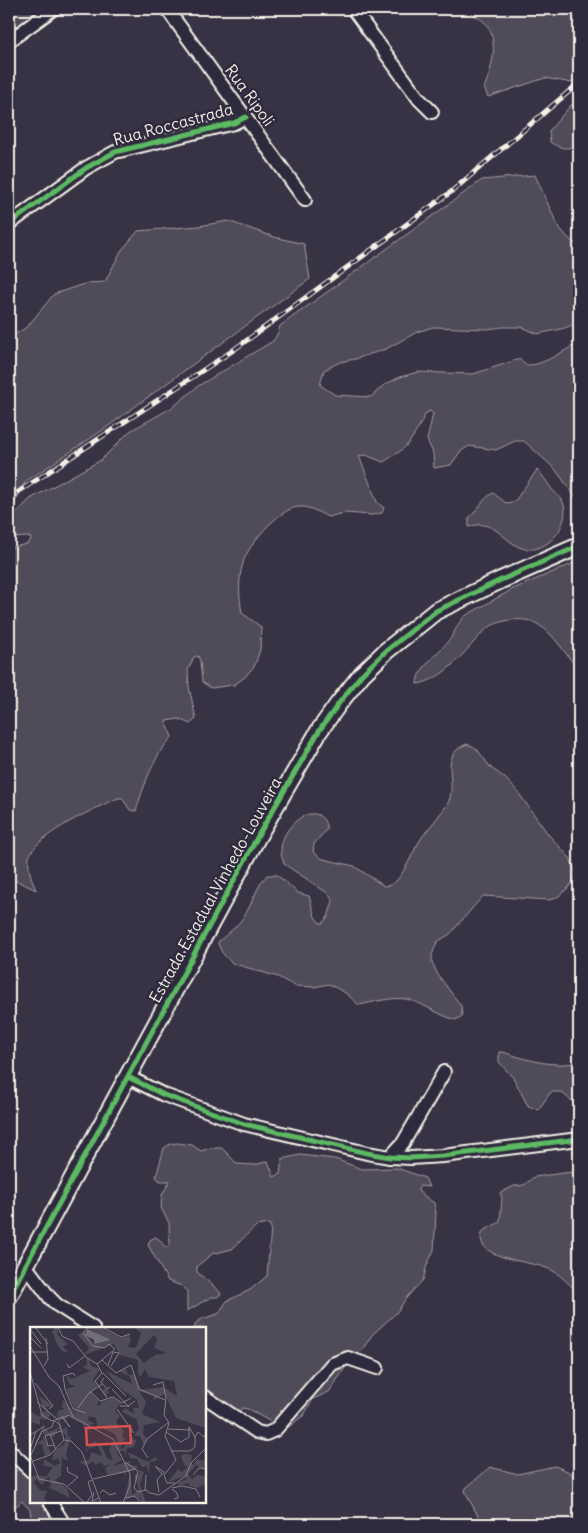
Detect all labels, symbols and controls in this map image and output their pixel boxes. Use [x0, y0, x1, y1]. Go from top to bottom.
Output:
street label: Rua Ripoli [221, 60, 279, 130]
street label: Rua Roccastrada [111, 98, 235, 150]
street label: Estrada Estadual Vinhedo-Louveira [145, 774, 285, 1006]
inset map [30, 1327, 206, 1503]

